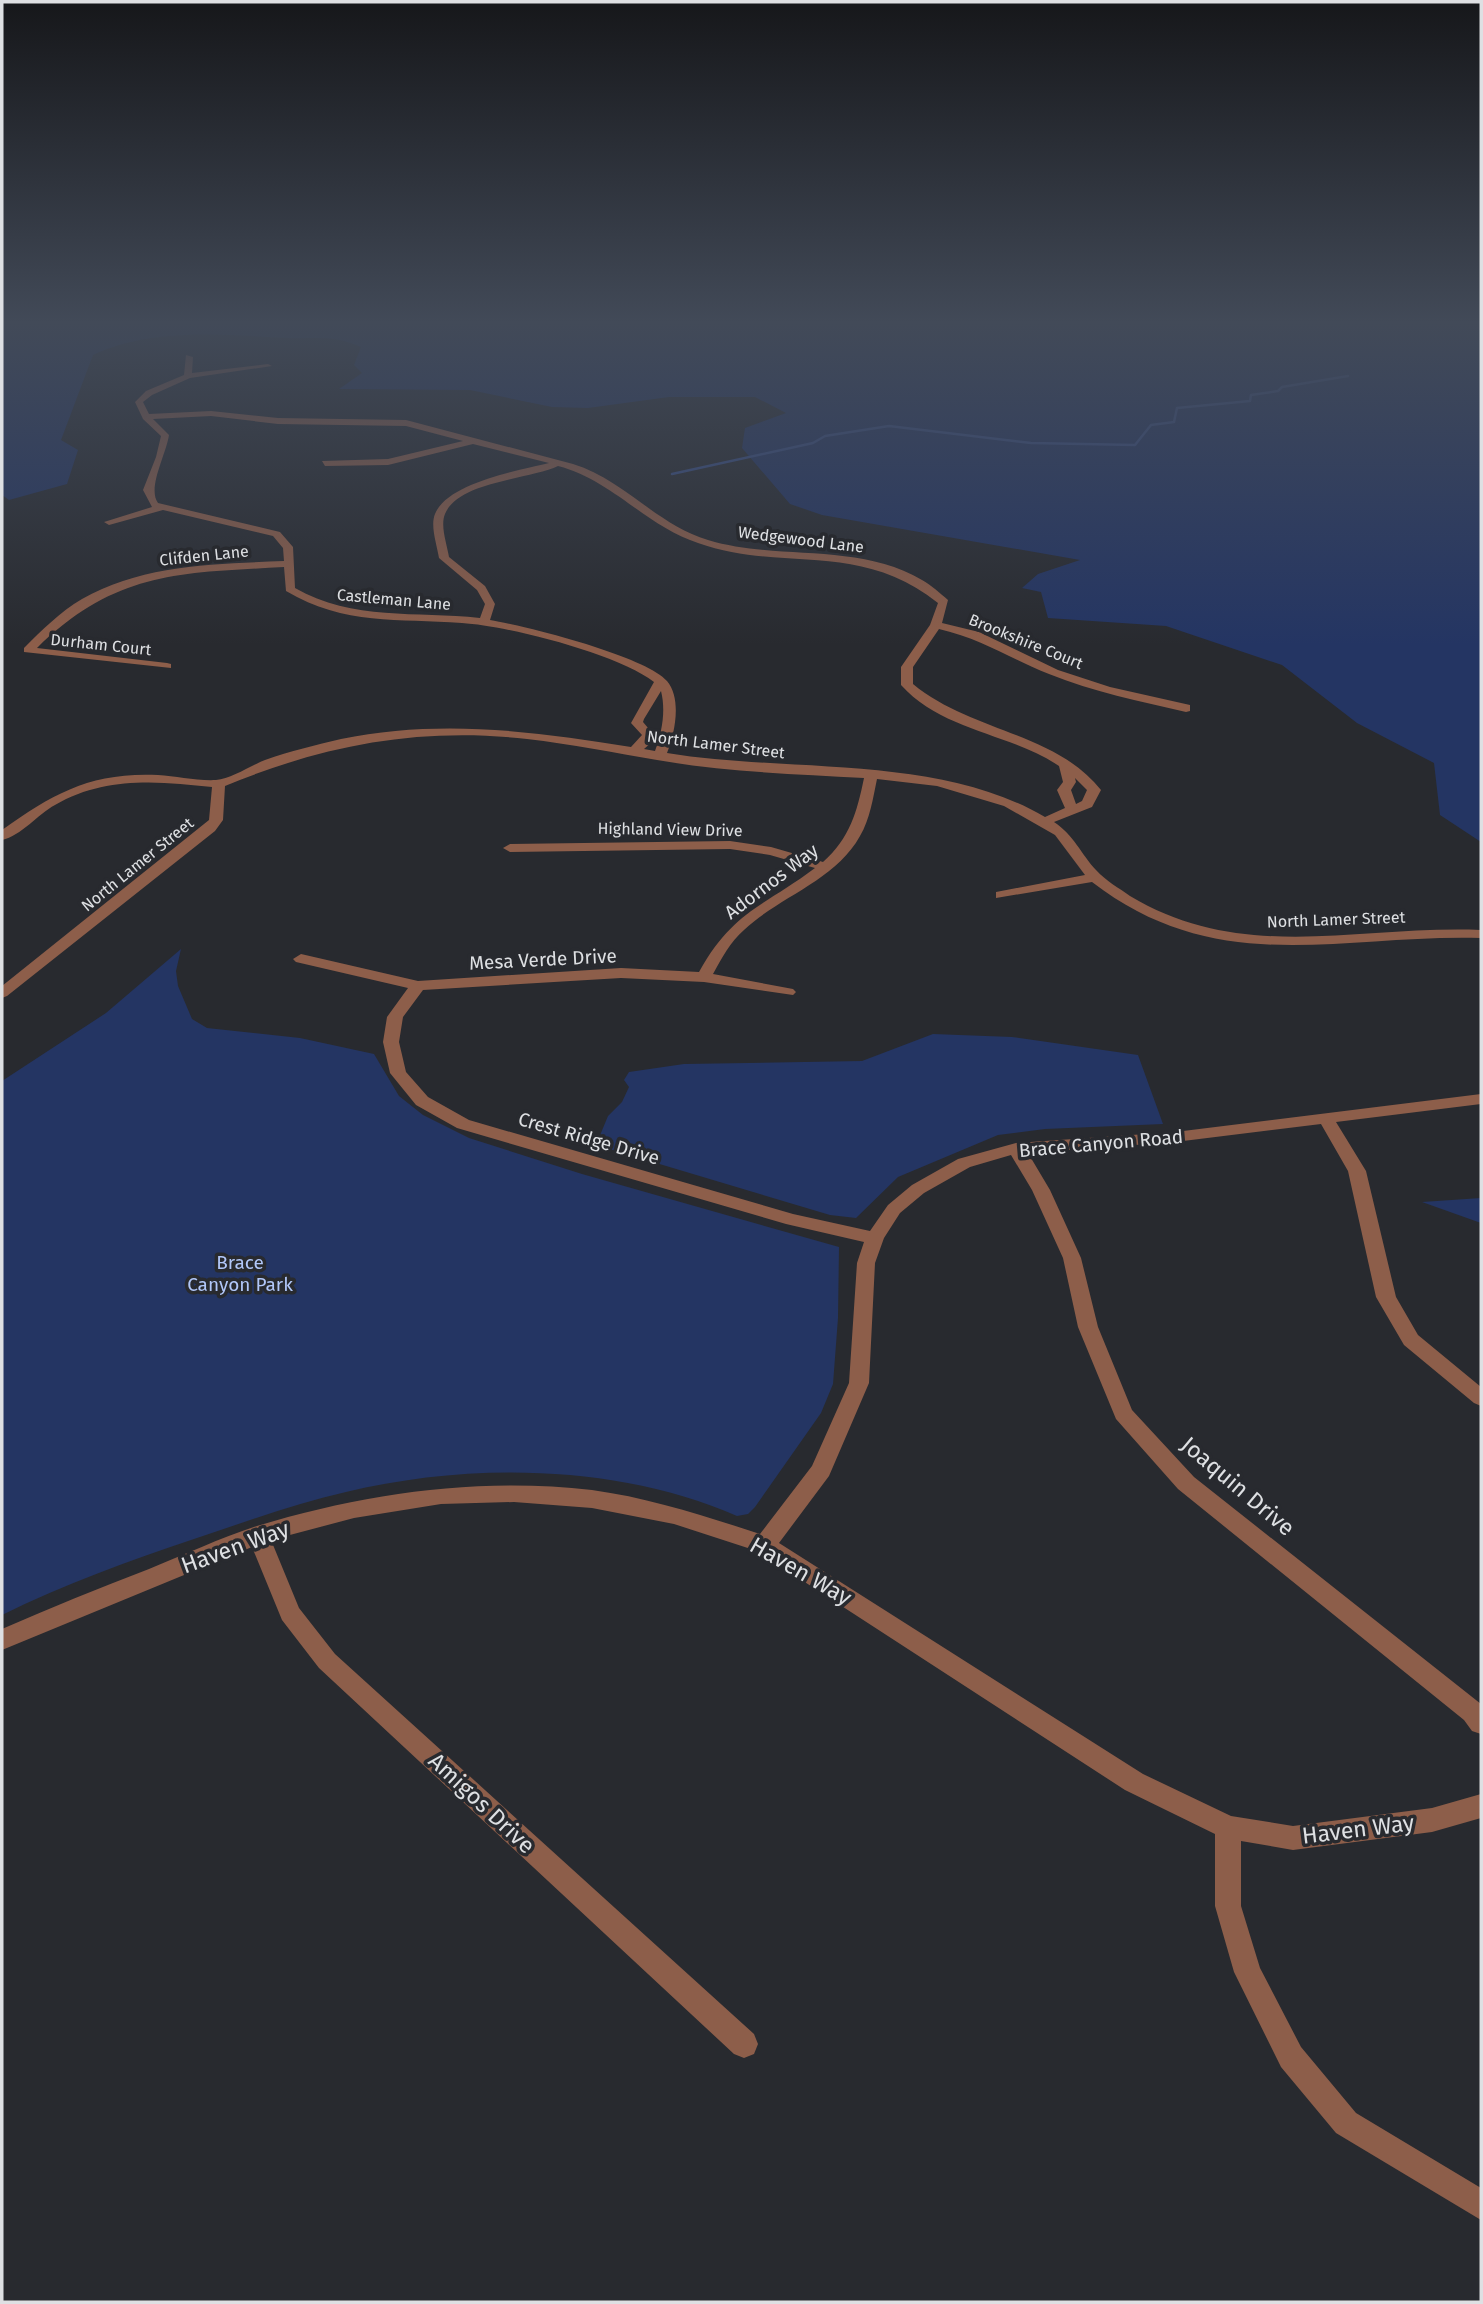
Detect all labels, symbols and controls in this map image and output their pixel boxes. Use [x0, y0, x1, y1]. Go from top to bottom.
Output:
street label: Wedgewood Lane [737, 522, 865, 557]
street label: Clifden Lane [158, 541, 250, 570]
street label: Castleman Lane [336, 585, 452, 614]
street label: Brookshire Court [966, 610, 1086, 673]
street label: Durham Court [50, 630, 152, 659]
street label: North Lamer Street [646, 727, 786, 762]
street label: North Lamer Street [77, 813, 197, 915]
street label: Highland View Drive [597, 819, 743, 840]
street label: Adornos Way [720, 838, 823, 924]
street label: North Lamer Street [1266, 908, 1406, 931]
street label: Mesa Verde Drive [469, 944, 617, 975]
street label: Crest Ridge Drive [516, 1107, 662, 1170]
street label: Brace Canyon Road [1018, 1125, 1184, 1162]
park label: Brace Canyon Park [187, 1251, 293, 1296]
street label: Joaquin Drive [1175, 1430, 1301, 1542]
street label: Haven Way [177, 1514, 293, 1579]
street label: Haven Way [745, 1531, 857, 1612]
street label: Amigos Drive [423, 1747, 541, 1859]
street label: Haven Way [1300, 1808, 1416, 1850]

